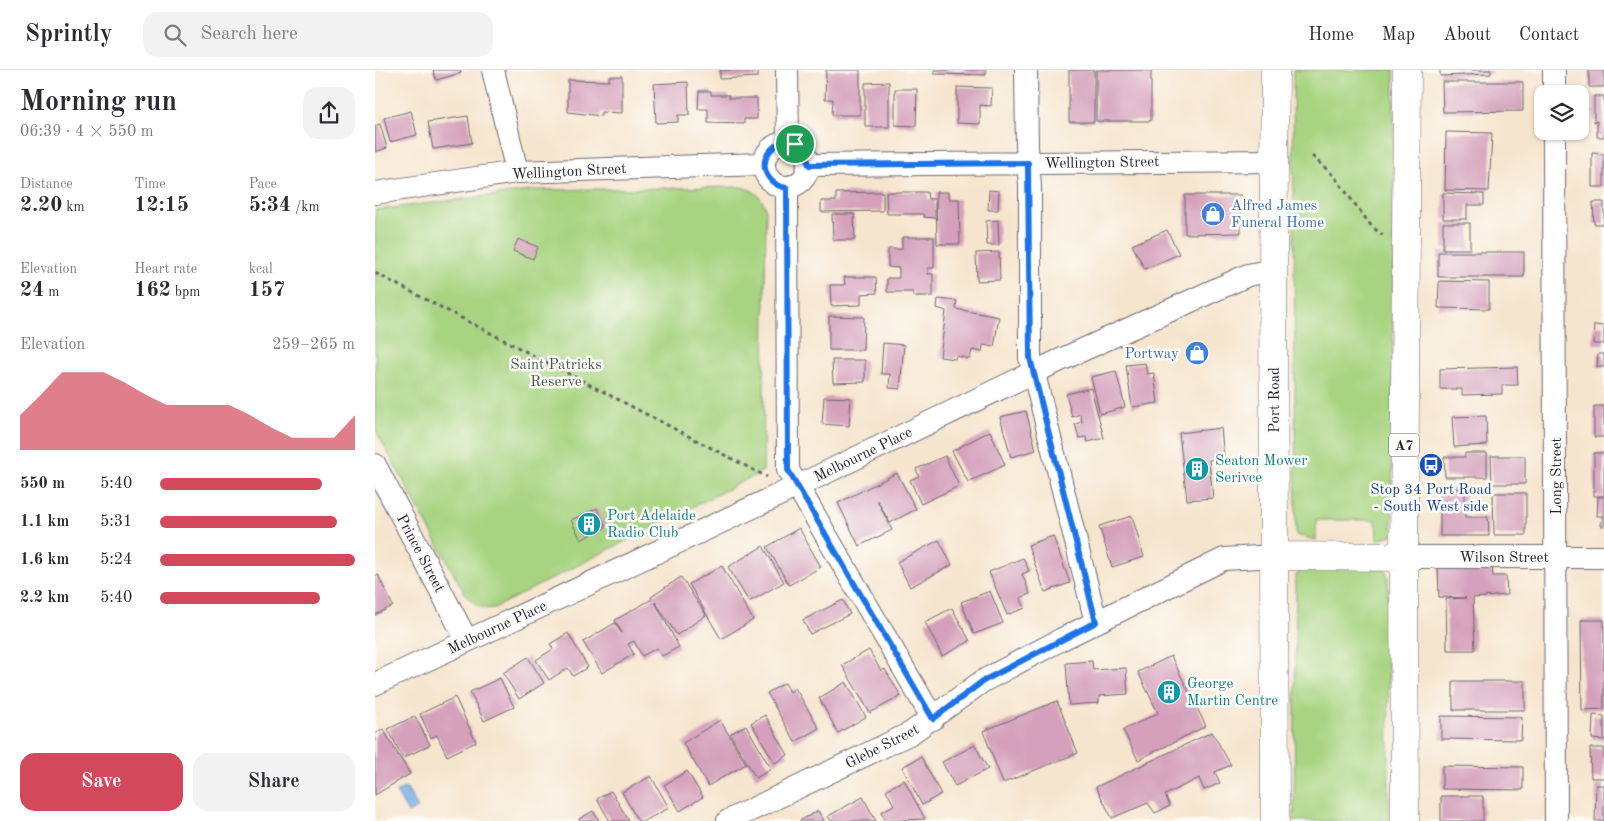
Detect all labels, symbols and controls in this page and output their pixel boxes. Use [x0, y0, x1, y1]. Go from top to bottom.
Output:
search box [143, 12, 493, 57]
icon: search [161, 21, 189, 49]
text: Sprintly [25, 23, 113, 47]
text: Search here [201, 25, 298, 44]
text: Home [1308, 26, 1354, 44]
text: Map [1382, 26, 1415, 44]
text: About [1443, 26, 1491, 44]
text: Contact [1519, 26, 1579, 44]
map controls [1534, 85, 1589, 140]
button: layers [1534, 85, 1589, 140]
button: share [303, 87, 355, 139]
text: Morning run [20, 89, 177, 117]
pin [774, 123, 816, 165]
text: 06:39 · 4 × 550 m [20, 124, 153, 140]
icon: arrive [781, 130, 809, 158]
street label: Wellington Street [1045, 155, 1159, 172]
street label: Wellington Street [511, 162, 627, 183]
text: Distance [20, 177, 73, 191]
text: Time [134, 177, 166, 191]
text: Pace [249, 177, 277, 191]
text: 2.20 [20, 195, 62, 216]
text: 12:15 [134, 195, 189, 216]
text: 5:34 [249, 195, 291, 216]
place label: Alfred James Funeral Home [1231, 199, 1324, 231]
text: km [62, 200, 85, 214]
text: /km [291, 200, 320, 214]
shop icon: Alfred James Funeral Home [1200, 201, 1226, 227]
text: Elevation [20, 262, 77, 276]
text: Heart rate [134, 262, 197, 276]
text: kcal [249, 262, 273, 276]
text: 24 [20, 280, 44, 301]
text: 162 [134, 280, 171, 301]
text: 157 [249, 280, 285, 301]
text: m [44, 285, 59, 299]
text: bpm [171, 285, 200, 299]
text: Elevation [20, 337, 85, 353]
text: 259–265 m [272, 337, 355, 353]
shop icon: Portway [1184, 340, 1210, 366]
place label: Portway [1124, 347, 1179, 362]
park label: Saint Patricks Reserve [510, 358, 602, 390]
street label: Port Road [1268, 367, 1283, 433]
street label: Melbourne Place [812, 425, 915, 486]
road number: A7 [1389, 434, 1419, 456]
street label: Long Street [1550, 437, 1565, 515]
bus stop icon: Stop 34 Port Road - South West side [1418, 452, 1444, 478]
place label: Seaton Mower Serivce [1215, 454, 1307, 486]
building icon: Seaton Mower Serivce [1184, 456, 1210, 482]
text: 550 m [20, 476, 65, 492]
text: 5:40 [100, 476, 132, 492]
place label: Stop 34 Port Road - South West side [1370, 483, 1492, 515]
place label: Port Adelaide Radio Club [607, 509, 696, 541]
building icon: Port Adelaide Radio Club [576, 511, 602, 537]
street label: Prince Street [393, 512, 446, 595]
text: 1.1 km [20, 514, 69, 530]
text: 5:31 [100, 514, 132, 530]
street label: Wilson Street [1459, 551, 1549, 566]
text: 1.6 km [20, 552, 69, 568]
text: 5:24 [100, 552, 132, 568]
text: 2.2 km [20, 590, 69, 606]
text: 5:40 [100, 590, 132, 606]
street label: Melbourne Place [446, 599, 549, 658]
place label: George Martin Centre [1187, 677, 1278, 709]
building icon: George Martin Centre [1156, 679, 1182, 705]
street label: Glebe Street [844, 722, 922, 772]
button: Save [20, 753, 183, 811]
button: Share [193, 753, 355, 811]

